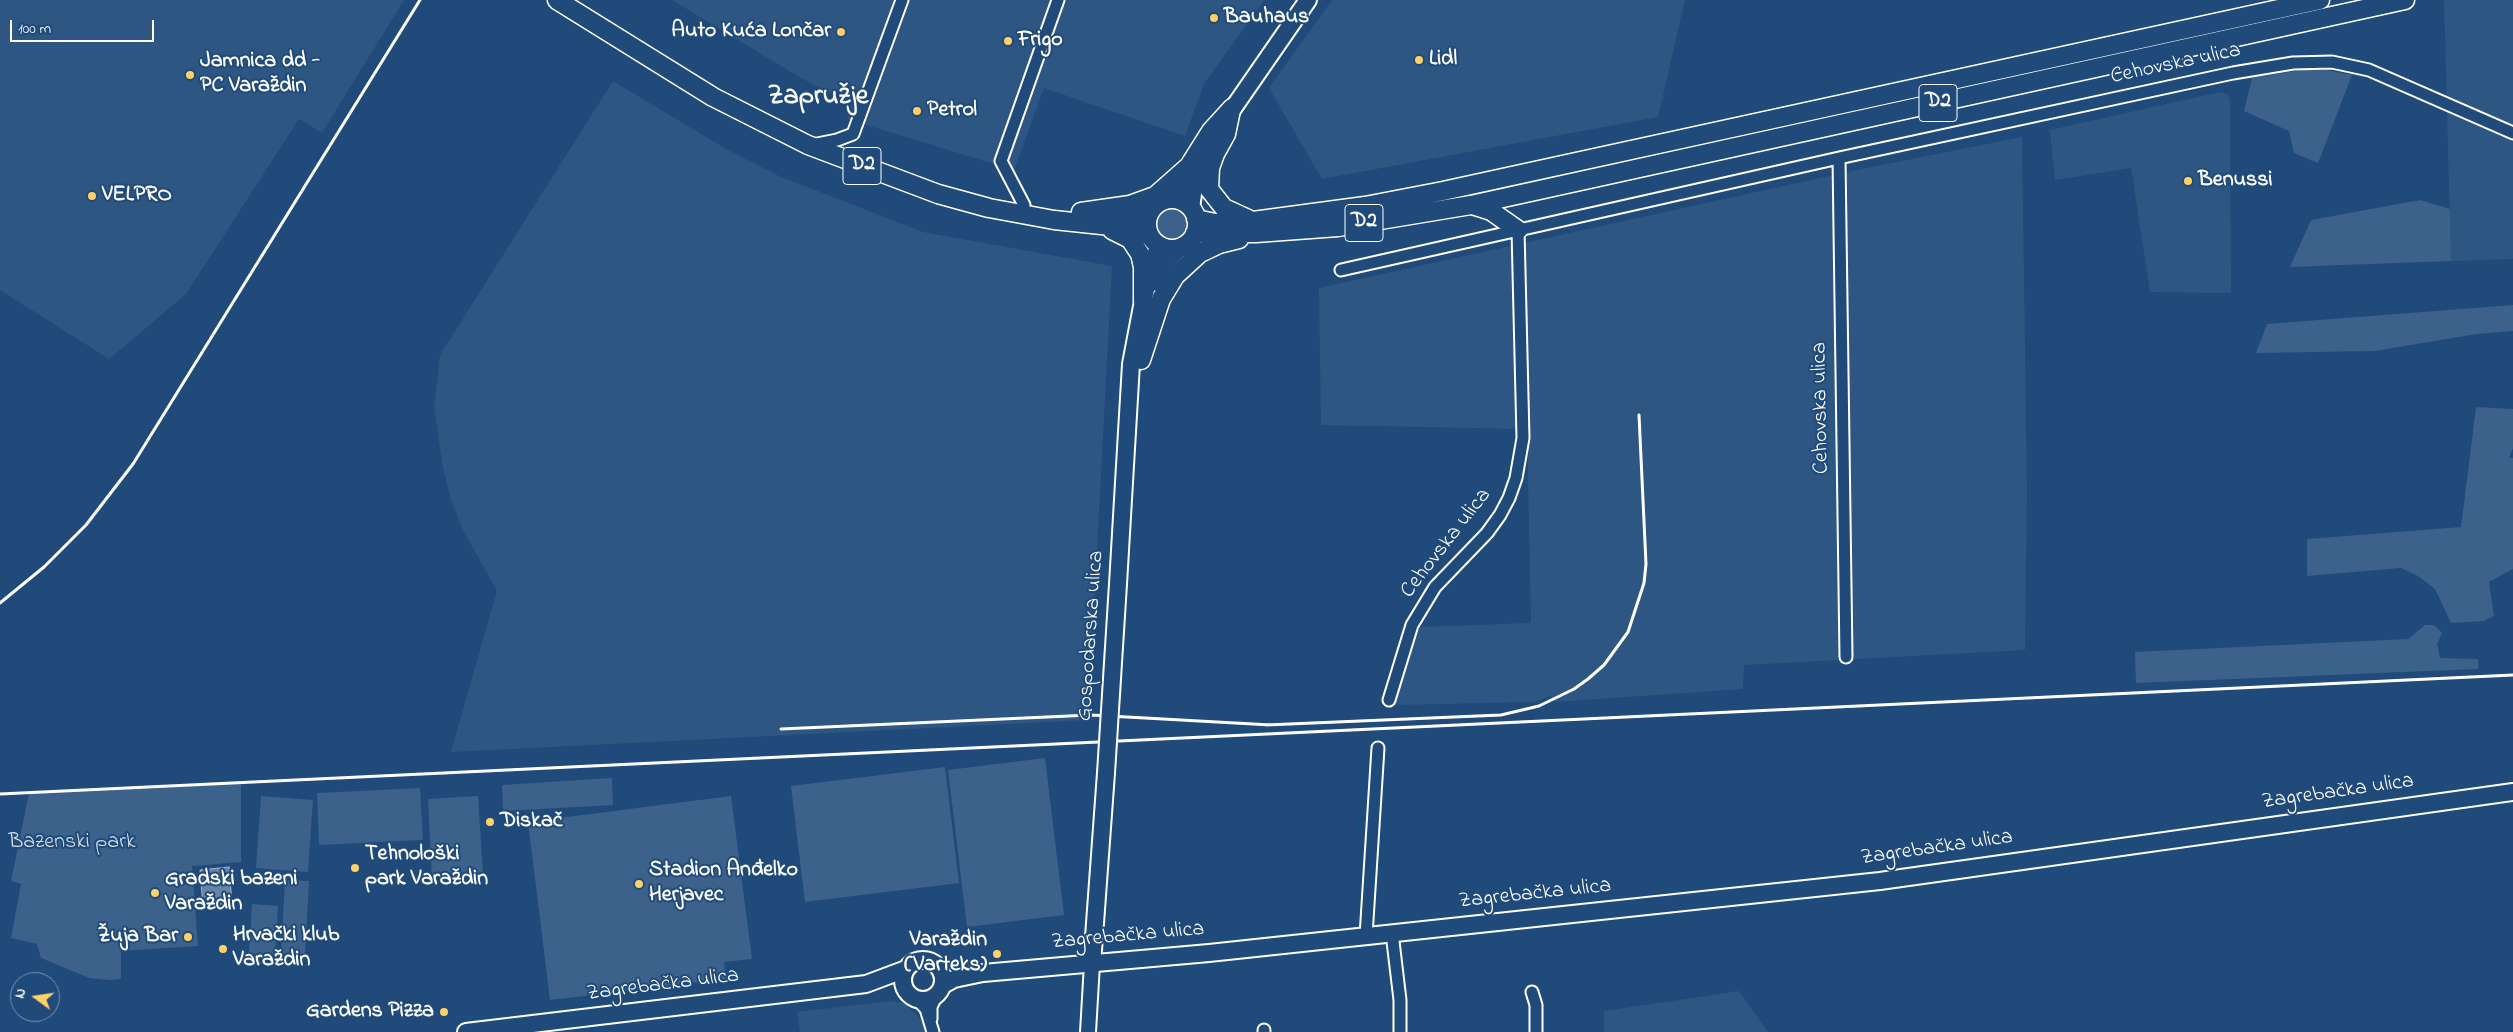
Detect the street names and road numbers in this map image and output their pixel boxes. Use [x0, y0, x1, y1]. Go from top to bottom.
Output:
street label: Cehovska ulica [2109, 38, 2243, 92]
road number: D2 [1919, 85, 1957, 122]
road number: D2 [843, 148, 881, 185]
road number: D2 [1345, 204, 1383, 242]
street label: Cehovska ulica [1808, 342, 1836, 474]
street label: Cehovska ulica [1396, 484, 1498, 604]
street label: Gospodarska ulica [1073, 550, 1111, 722]
street label: Zagrebačka ulica [2260, 769, 2416, 817]
street label: Zagrebačka ulica [1859, 825, 2015, 873]
street label: Zagrebačka ulica [1458, 874, 1612, 916]
street label: Zagrebačka ulica [1051, 917, 1205, 957]
street label: Zagrebačka ulica [585, 964, 741, 1008]

